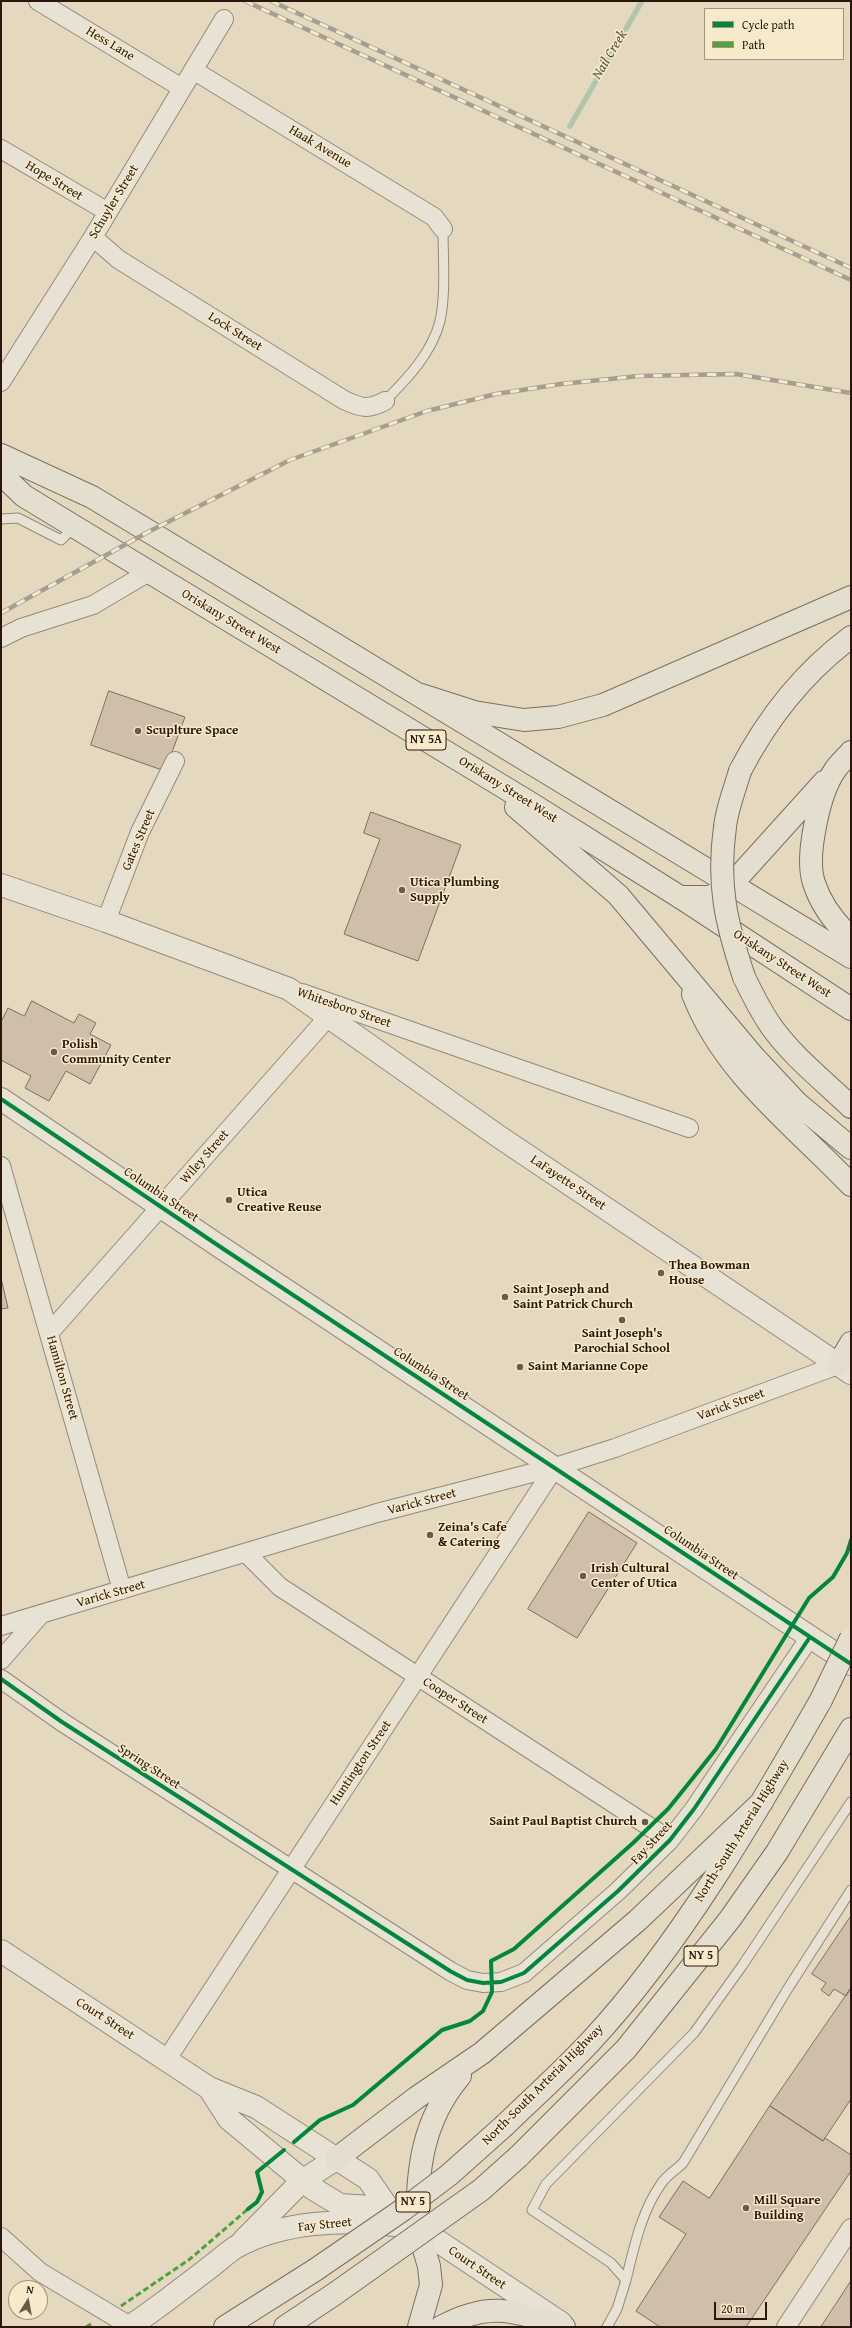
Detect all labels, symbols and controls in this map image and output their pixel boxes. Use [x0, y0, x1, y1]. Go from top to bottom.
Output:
legend [704, 8, 844, 60]
text: Cycle path [742, 16, 794, 33]
street label: Hess Lane [83, 23, 137, 65]
water label: Nail Creek [589, 27, 631, 83]
text: Path [742, 36, 765, 53]
street label: Haak Avenue [286, 122, 354, 172]
street label: Hope Street [23, 158, 85, 204]
street label: Schuyler Street [86, 162, 142, 242]
street label: Lock Street [205, 309, 265, 355]
street label: Oriskany Street West [178, 586, 284, 658]
place label: Scuplture Space [146, 723, 238, 739]
marker: Scuplture Space [133, 726, 143, 736]
road number: NY 5A [406, 730, 446, 750]
street label: Oriskany Street West [456, 753, 560, 827]
street label: Gates Street [119, 807, 159, 873]
place label: Utica Plumbing Supply [410, 875, 499, 906]
marker: Utica Plumbing Supply [397, 885, 407, 895]
street label: Oriskany Street West [730, 927, 834, 1001]
street label: Whitesboro Street [295, 985, 393, 1031]
place label: Polish Community Center [62, 1037, 171, 1068]
marker: Polish Community Center [49, 1047, 59, 1057]
street label: Wiley Street [177, 1127, 233, 1187]
street label: LaFayette Street [527, 1152, 609, 1214]
street label: Columbia Street [120, 1164, 202, 1226]
place label: Utica Creative Reuse [237, 1185, 322, 1216]
marker: Utica Creative Reuse [224, 1195, 234, 1205]
place label: Thea Bowman House [669, 1258, 750, 1289]
marker: Thea Bowman House [656, 1268, 666, 1278]
place label: Saint Joseph and Saint Patrick Church [513, 1282, 633, 1313]
marker: Saint Joseph and Saint Patrick Church [500, 1292, 510, 1302]
marker: Saint Joseph's Parochial School [617, 1315, 627, 1325]
place label: Saint Joseph's Parochial School [574, 1326, 670, 1357]
street label: Hamilton Street [43, 1334, 81, 1422]
street label: Columbia Street [390, 1344, 472, 1404]
place label: Saint Marianne Cope [528, 1359, 648, 1375]
marker: Saint Marianne Cope [515, 1362, 525, 1372]
street label: Varick Street [695, 1386, 767, 1424]
street label: Varick Street [386, 1485, 458, 1519]
place label: Zeina's Cafe & Catering [438, 1520, 507, 1551]
street label: Columbia Street [660, 1522, 742, 1584]
marker: Zeina's Cafe & Catering [425, 1530, 435, 1540]
place label: Irish Cultural Center of Utica [591, 1561, 677, 1592]
marker: Irish Cultural Center of Utica [578, 1571, 588, 1581]
street label: Varick Street [75, 1577, 147, 1611]
street label: Cooper Street [419, 1674, 491, 1728]
street label: Huntington Street [327, 1718, 395, 1808]
street label: Spring Street [115, 1741, 183, 1793]
street label: North-South Arterial Highway [692, 1757, 792, 1905]
place label: Saint Paul Baptist Church [489, 1814, 637, 1830]
marker: Saint Paul Baptist Church [640, 1817, 650, 1827]
street label: Fay Street [628, 1818, 676, 1868]
road number: NY 5 [684, 1946, 718, 1966]
street label: Court Street [73, 1994, 137, 2044]
street label: North-South Arterial Highway [479, 2021, 607, 2149]
road number: NY 5 [396, 2192, 430, 2212]
place label: Mill Square Building [754, 2193, 821, 2224]
marker: Mill Square Building [741, 2203, 751, 2213]
street label: Fay Street [297, 2214, 353, 2236]
street label: Court Street [445, 2243, 509, 2293]
north arrow [8, 2280, 48, 2320]
text: N [25, 2281, 35, 2298]
scale bar [716, 2294, 769, 2320]
text: 20 m [721, 2300, 745, 2317]

